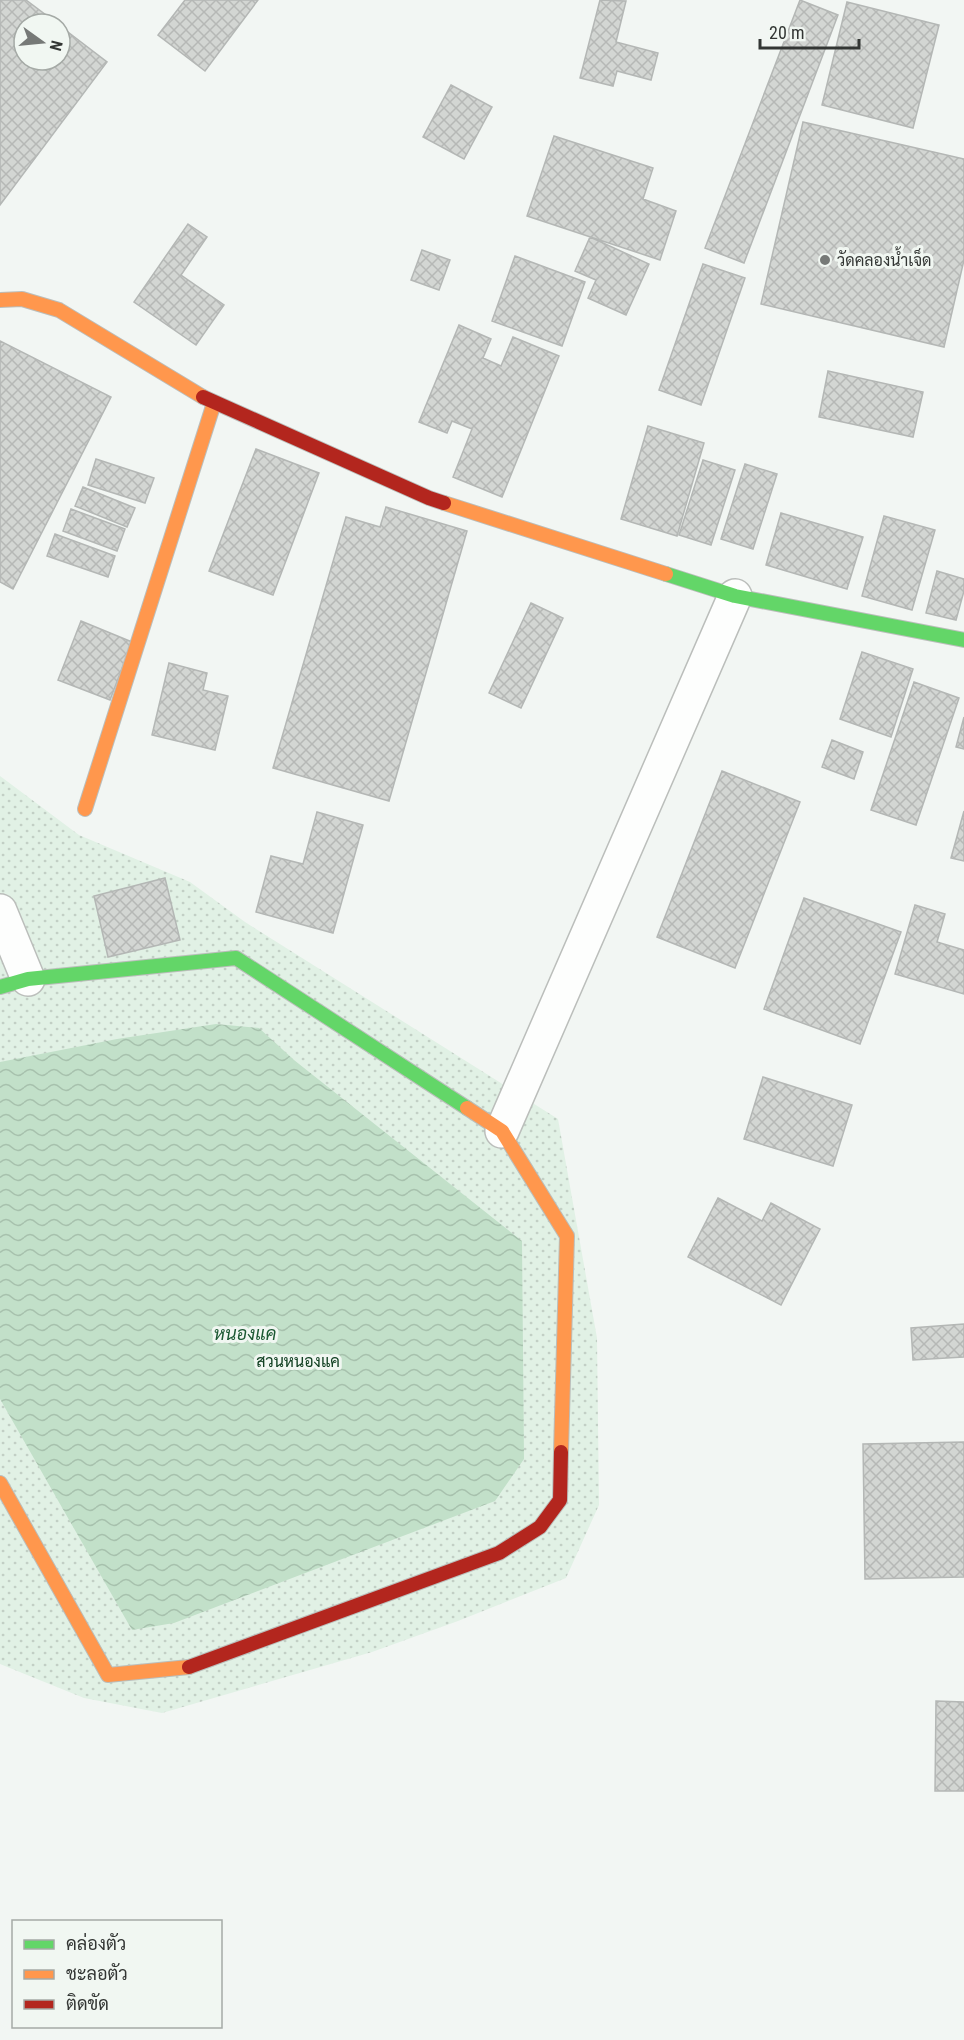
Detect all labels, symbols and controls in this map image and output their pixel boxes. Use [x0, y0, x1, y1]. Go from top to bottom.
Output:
north arrow [12, 12, 72, 72]
scale bar [760, 12, 859, 50]
text: 20 m [769, 22, 804, 43]
text: N [46, 39, 66, 53]
place label: วัดคลองน้ำเจ็ด [837, 246, 932, 270]
marker: วัดคลองน้ำเจ็ด [818, 253, 832, 267]
water label: หนองแค [214, 1323, 277, 1344]
park label: สวนหนองแค [256, 1352, 340, 1371]
legend [12, 1920, 222, 2028]
text: คล่องตัว [66, 1932, 126, 1954]
text: ชะลอตัว [66, 1963, 128, 1984]
text: ติดขัด [66, 1993, 109, 2014]

